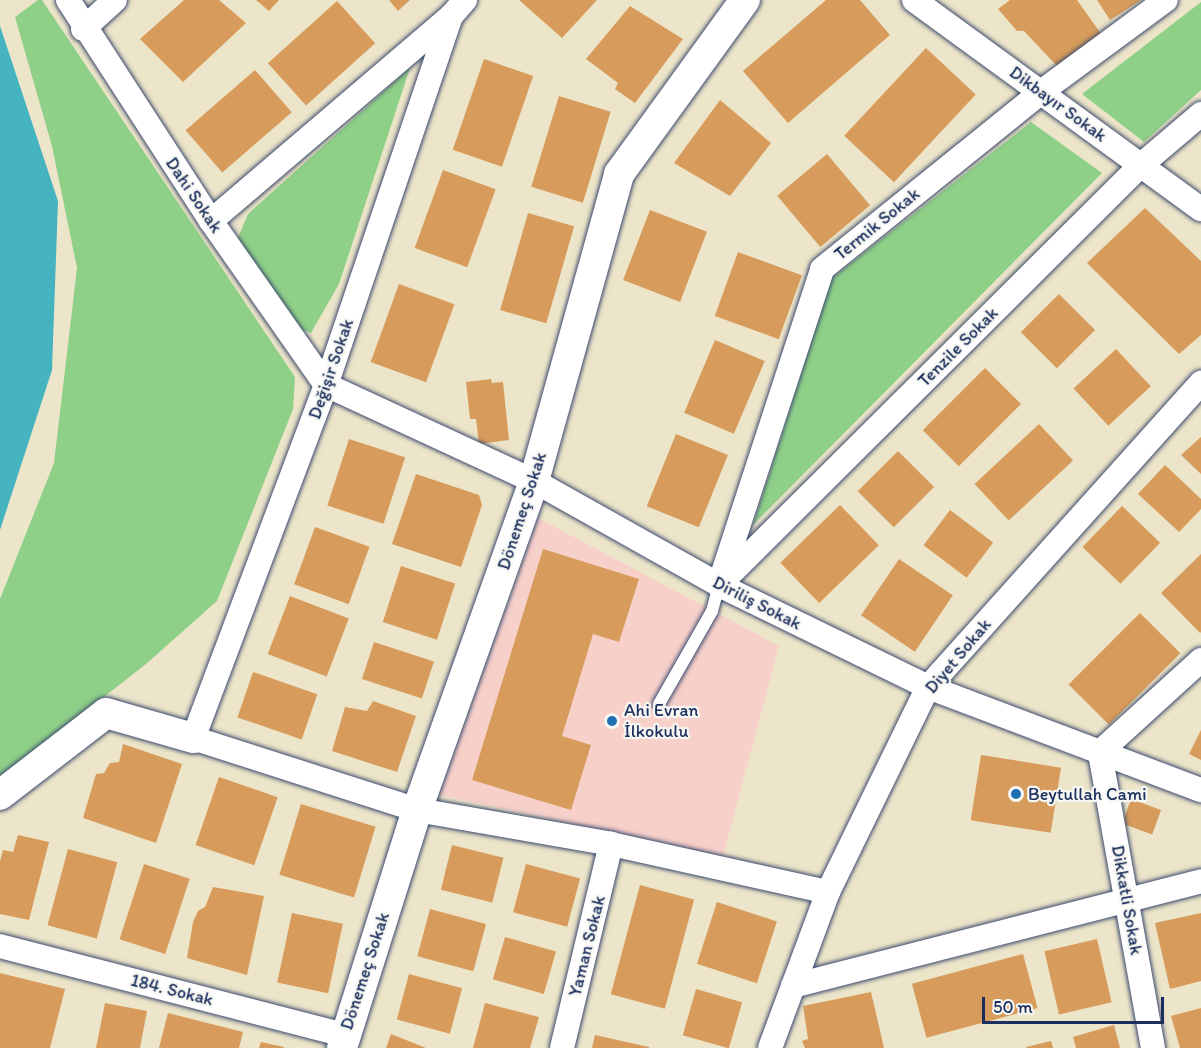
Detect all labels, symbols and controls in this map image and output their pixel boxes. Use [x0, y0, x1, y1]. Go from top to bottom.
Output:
street label: Dikbayır Sokak [1005, 61, 1111, 147]
street label: Dahi Sokak [161, 153, 227, 237]
street label: Termik Sokak [830, 183, 924, 265]
street label: Tenzile Sokak [913, 302, 1003, 392]
street label: Değişir Sokak [304, 316, 358, 422]
street label: Dönemeç Sokak [493, 450, 551, 572]
street label: Diriliş Sokak [709, 571, 805, 635]
street label: Diyet Sokak [920, 614, 996, 698]
place label: Ahi Evran İlkokulu [624, 700, 698, 742]
marker: Ahi Evran İlkokulu [605, 714, 619, 728]
place label: Beytullah Cami [1028, 783, 1147, 805]
marker: Beytullah Cami [1009, 787, 1023, 801]
street label: Dikkatli Sokak [1107, 843, 1147, 957]
street label: Yaman Sokak [564, 894, 610, 998]
street label: Dönemeç Sokak [336, 910, 394, 1032]
street label: 184. Sokak [129, 969, 215, 1011]
scale bar [985, 985, 1166, 1023]
text: 50 m [993, 996, 1033, 1018]

